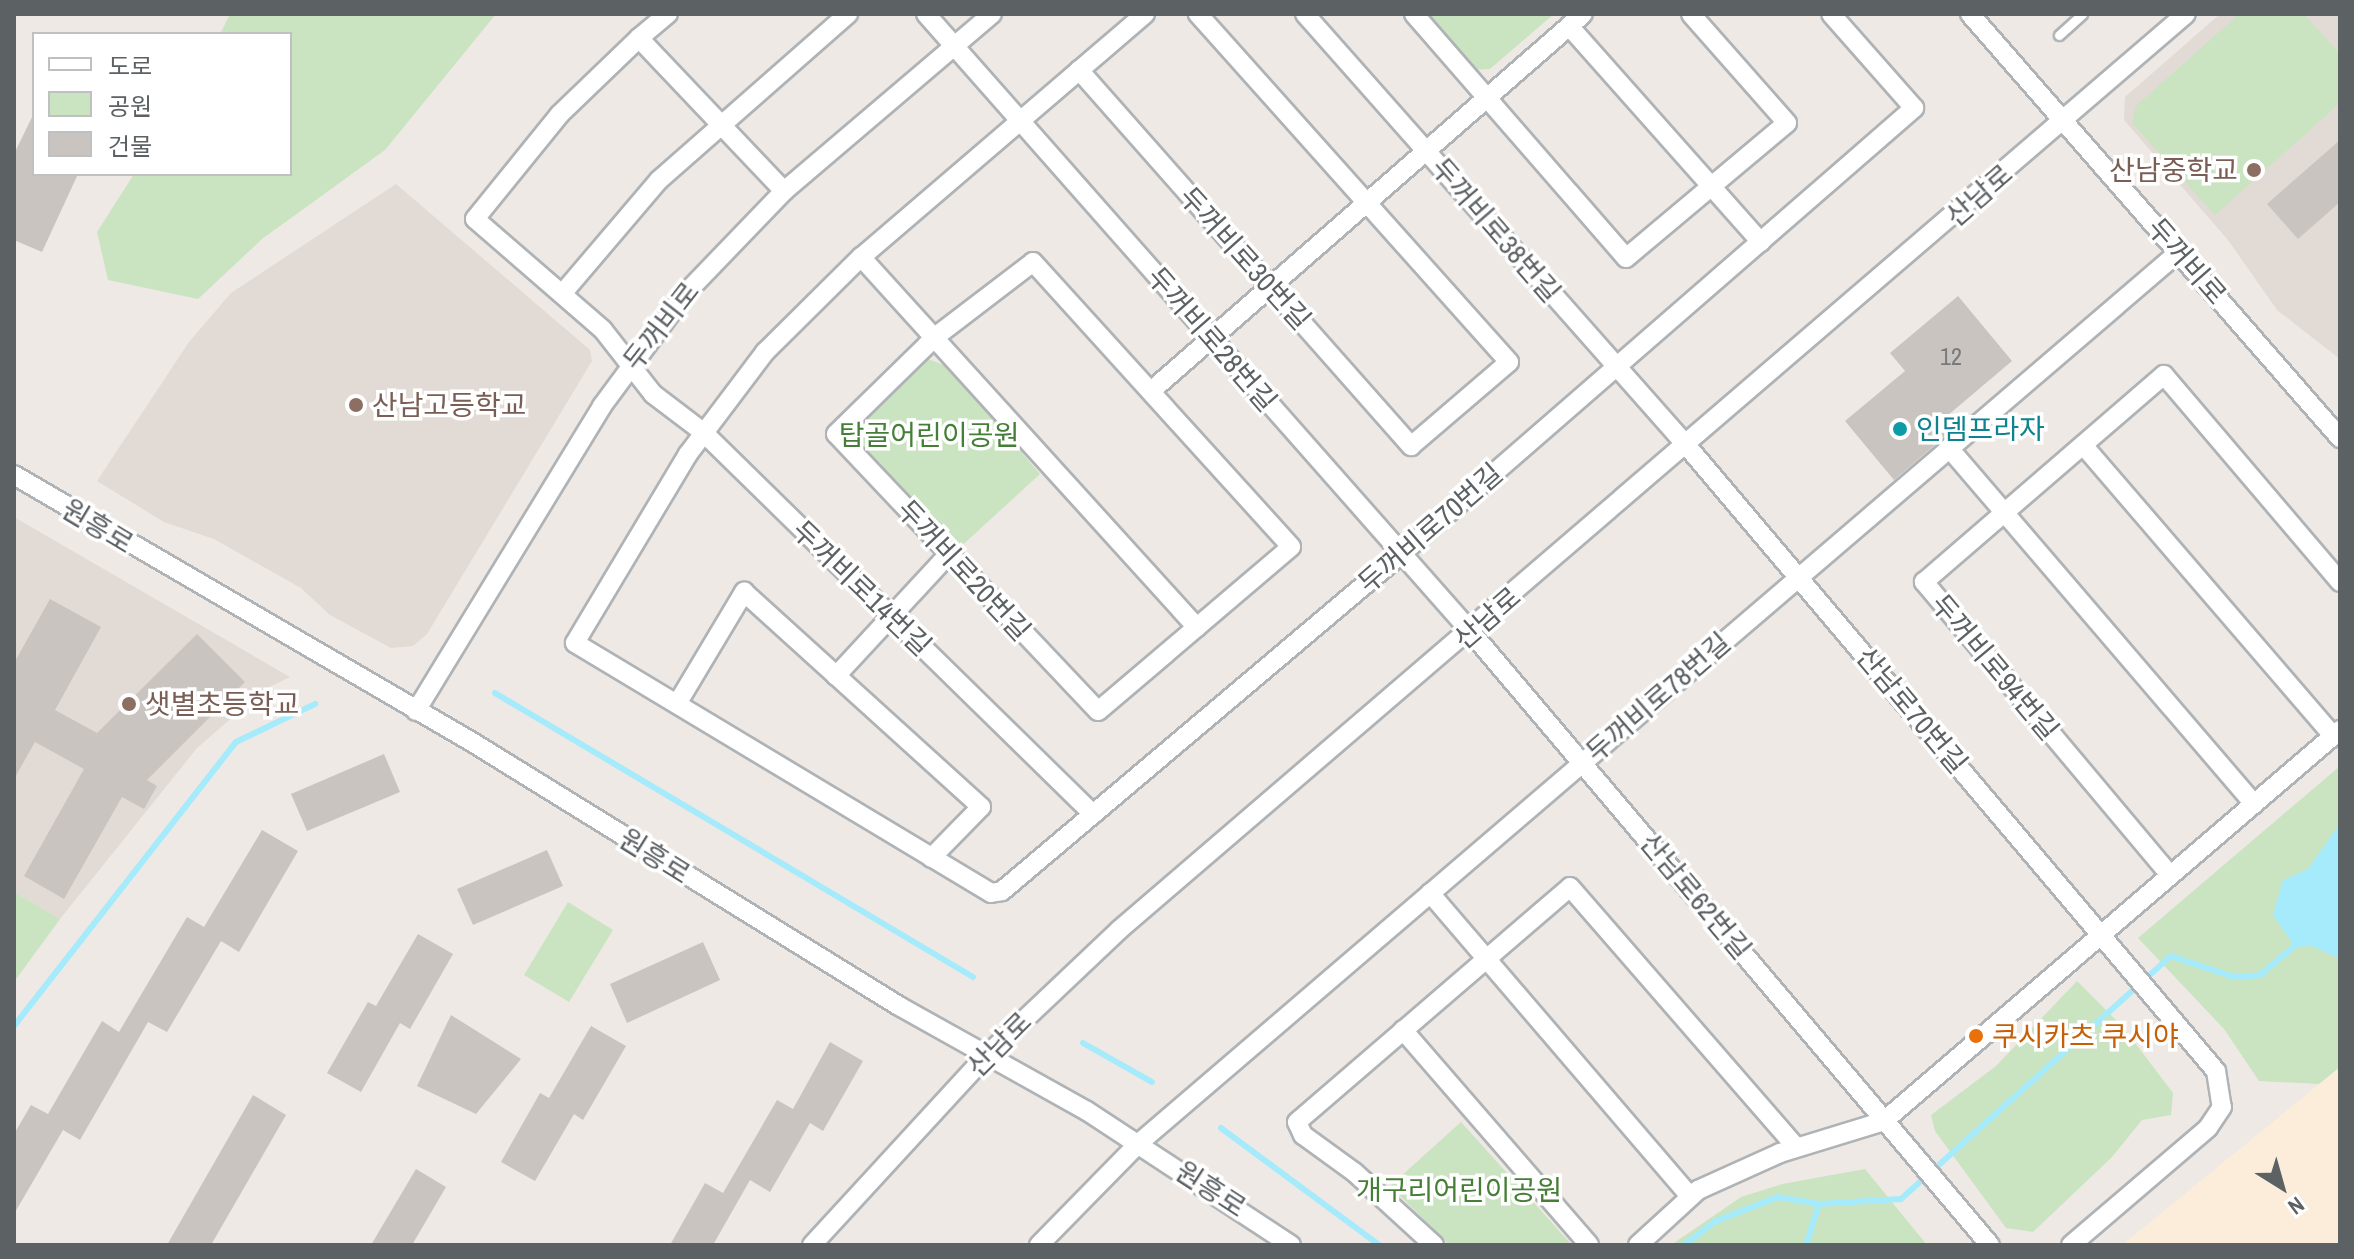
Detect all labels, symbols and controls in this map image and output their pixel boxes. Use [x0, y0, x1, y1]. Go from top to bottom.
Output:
legend [32, 32, 292, 176]
text: 도로 [108, 50, 152, 82]
text: 공원 [108, 90, 152, 122]
text: 건물 [108, 130, 152, 162]
street label: 두꺼비로38번길 [1424, 151, 1568, 309]
place label: 산남중학교 [2109, 153, 2238, 187]
street label: 산남로 [1939, 157, 2019, 233]
marker: 산남중학교 [2245, 161, 2263, 179]
street label: 두꺼비로30번길 [1172, 180, 1318, 336]
street label: 두꺼비로 [2141, 211, 2233, 311]
street label: 두꺼비로28번길 [1140, 260, 1284, 418]
street label: 두꺼비로 [616, 275, 706, 377]
house number: 12 [1940, 343, 1962, 371]
place label: 산남고등학교 [372, 388, 527, 422]
marker: 산남고등학교 [347, 396, 365, 414]
place label: 인뎀프라자 [1916, 412, 2045, 446]
park label: 탑골어린이공원 [839, 418, 1019, 452]
marker: 인뎀프라자 [1891, 420, 1909, 438]
street label: 두꺼비로70번길 [1351, 456, 1509, 600]
street label: 원흥로 [56, 492, 140, 560]
street label: 두꺼비로20번길 [890, 493, 1038, 647]
street label: 두꺼비로14번길 [786, 513, 938, 663]
street label: 산남로 [1447, 580, 1527, 656]
street label: 두꺼비로94번길 [1924, 587, 2066, 747]
street label: 두꺼비로78번길 [1579, 625, 1737, 769]
street label: 산남로70번길 [1850, 640, 1974, 780]
place label: 샛별초등학교 [145, 687, 300, 721]
marker: 샛별초등학교 [120, 695, 138, 713]
street label: 원흥로 [613, 821, 697, 891]
street label: 산남로62번길 [1634, 826, 1758, 966]
street label: 산남로 [960, 1005, 1038, 1083]
place label: 쿠시카츠 쿠시야 [1992, 1019, 2179, 1053]
marker: 쿠시카츠 쿠시야 [1967, 1027, 1985, 1045]
north arrow [2242, 1147, 2322, 1227]
street label: 원흥로 [1169, 1154, 1253, 1224]
park label: 개구리어린이공원 [1356, 1173, 1562, 1207]
text: N [2282, 1190, 2311, 1222]

